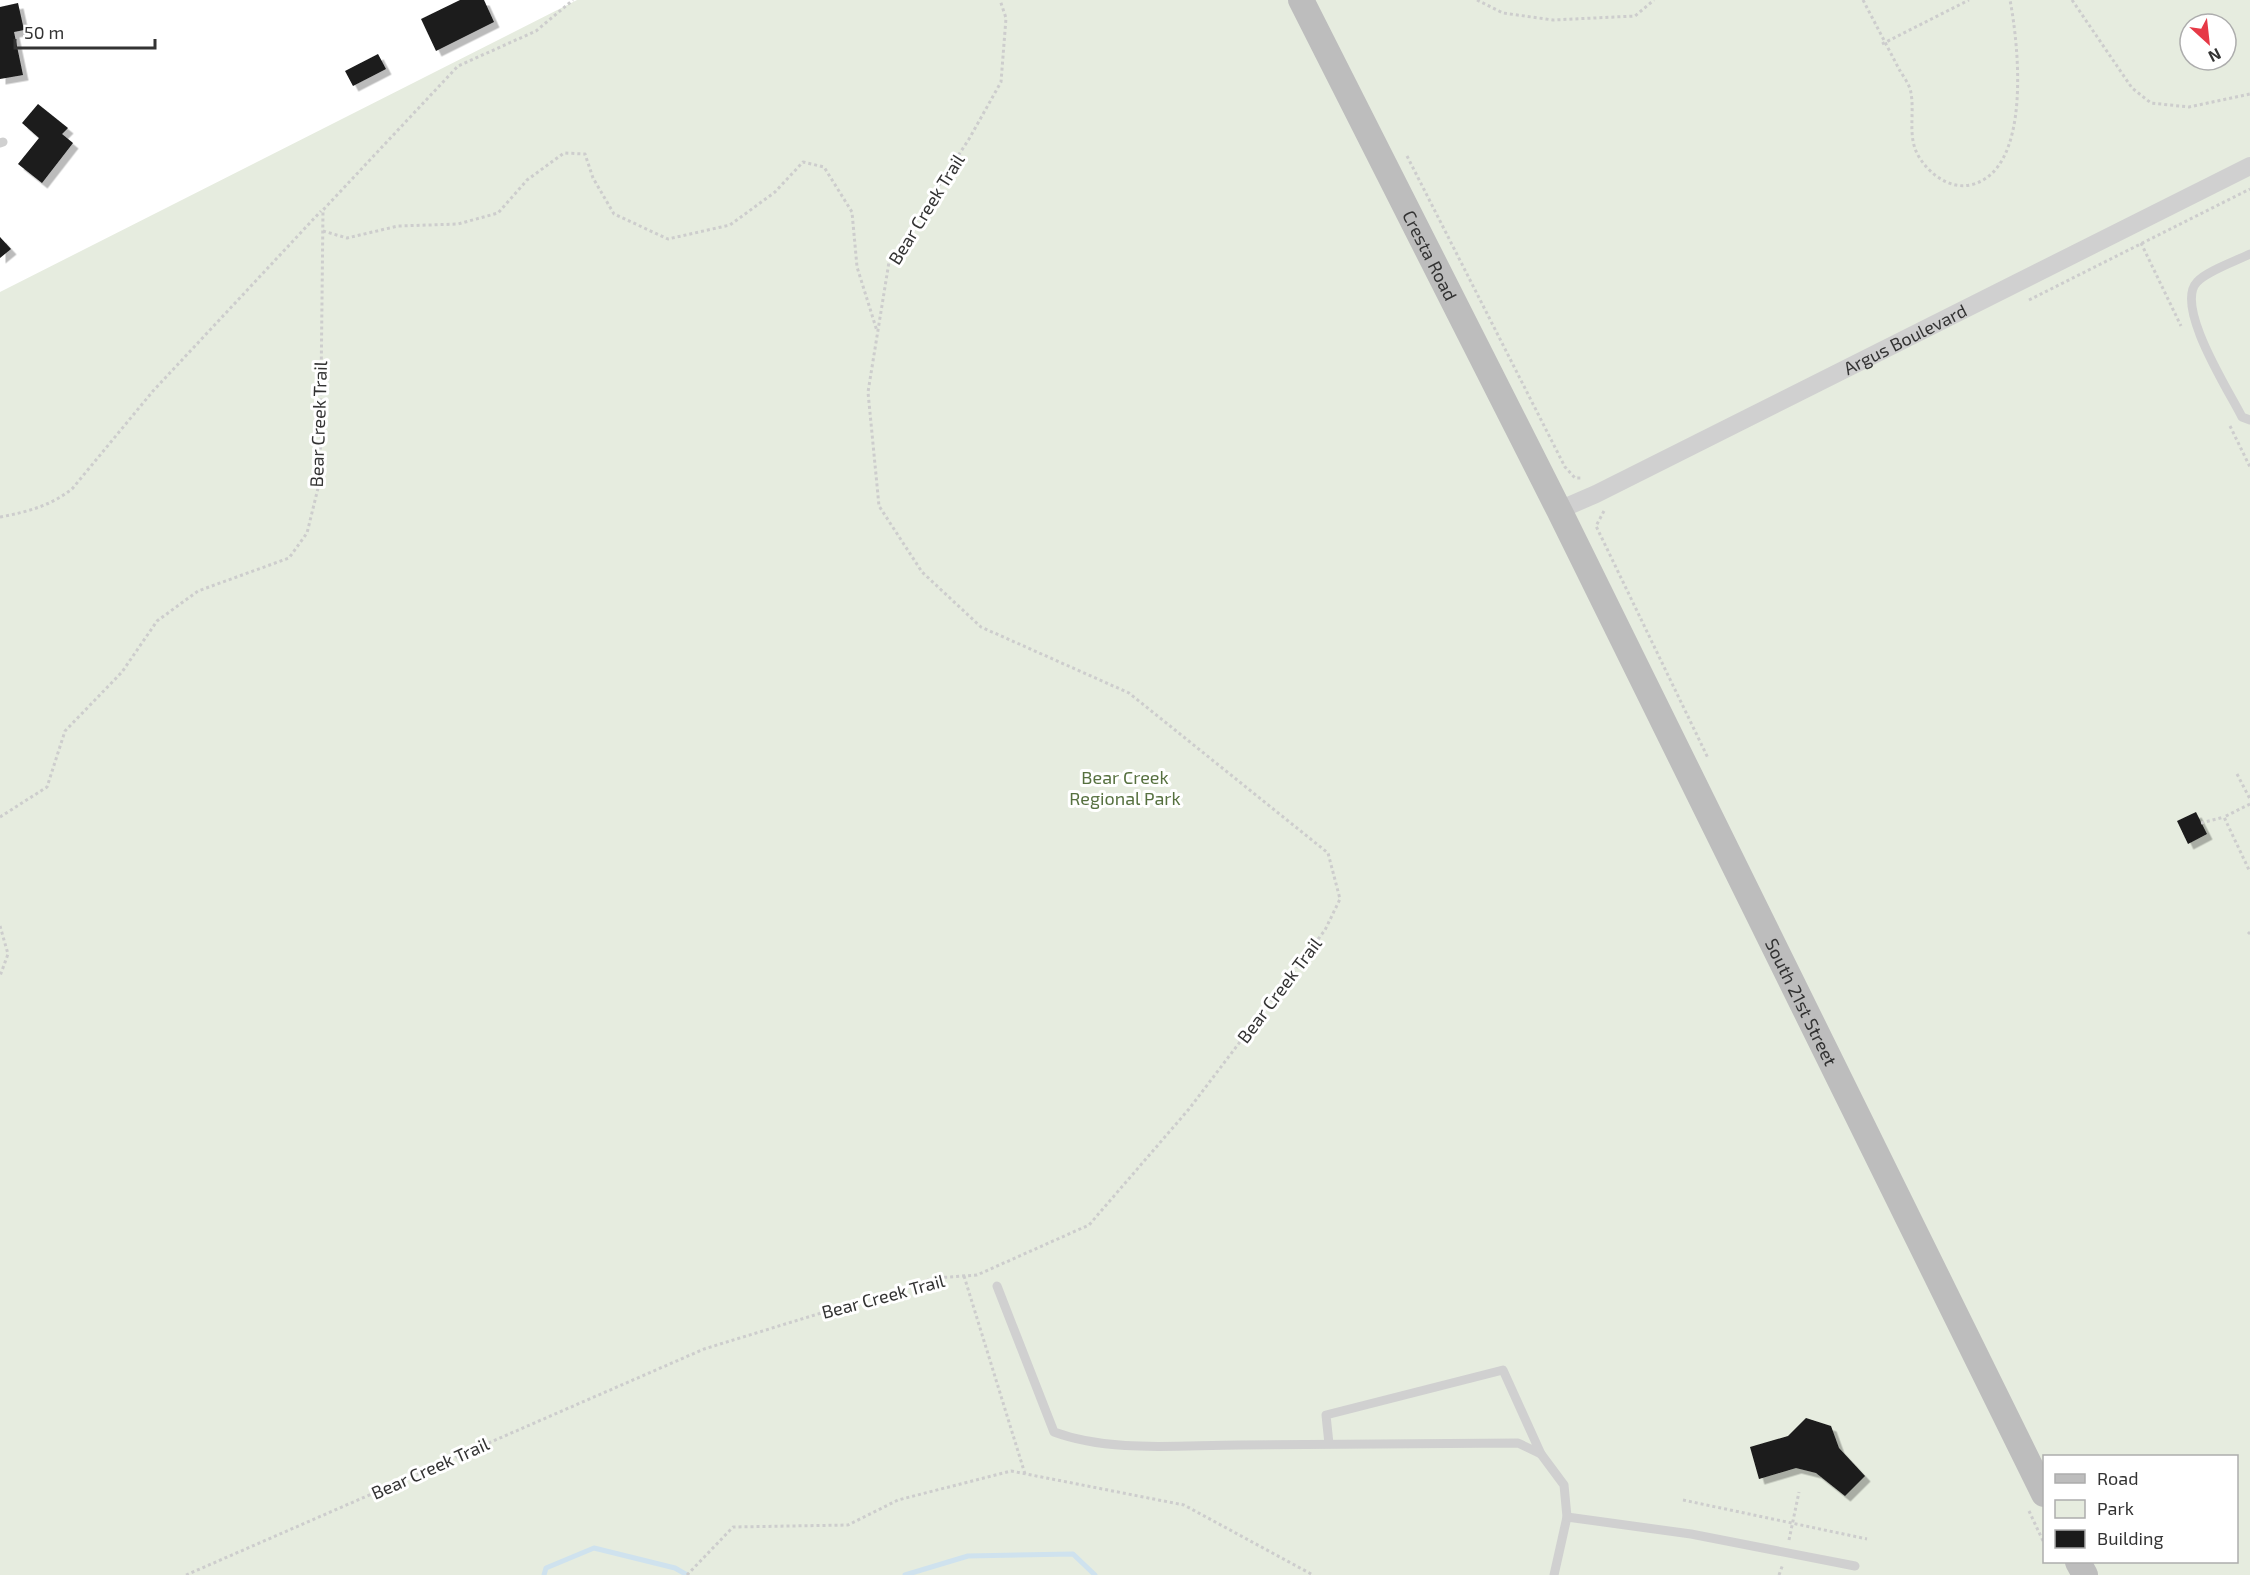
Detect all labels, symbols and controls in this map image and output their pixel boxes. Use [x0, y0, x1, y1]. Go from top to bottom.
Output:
scale bar [15, 12, 154, 50]
north arrow [2178, 12, 2238, 72]
text: 50 m [24, 21, 64, 43]
text: N [2206, 45, 2225, 67]
street label: Bear Creek Trail [883, 149, 969, 268]
street label: Cresta Road [1398, 206, 1462, 304]
street label: Argus Boulevard [1840, 299, 1970, 379]
street label: Bear Creek Trail [305, 360, 331, 488]
park label: Bear Creek Regional Park [1069, 766, 1181, 809]
street label: Bear Creek Trail [1232, 932, 1326, 1047]
street label: South 21st Street [1761, 935, 1842, 1069]
street label: Bear Creek Trail [819, 1269, 948, 1323]
street label: Bear Creek Trail [368, 1432, 493, 1504]
legend [2043, 1455, 2238, 1563]
text: Road [2097, 1467, 2138, 1489]
text: Park [2097, 1497, 2134, 1519]
text: Building [2097, 1527, 2164, 1549]

